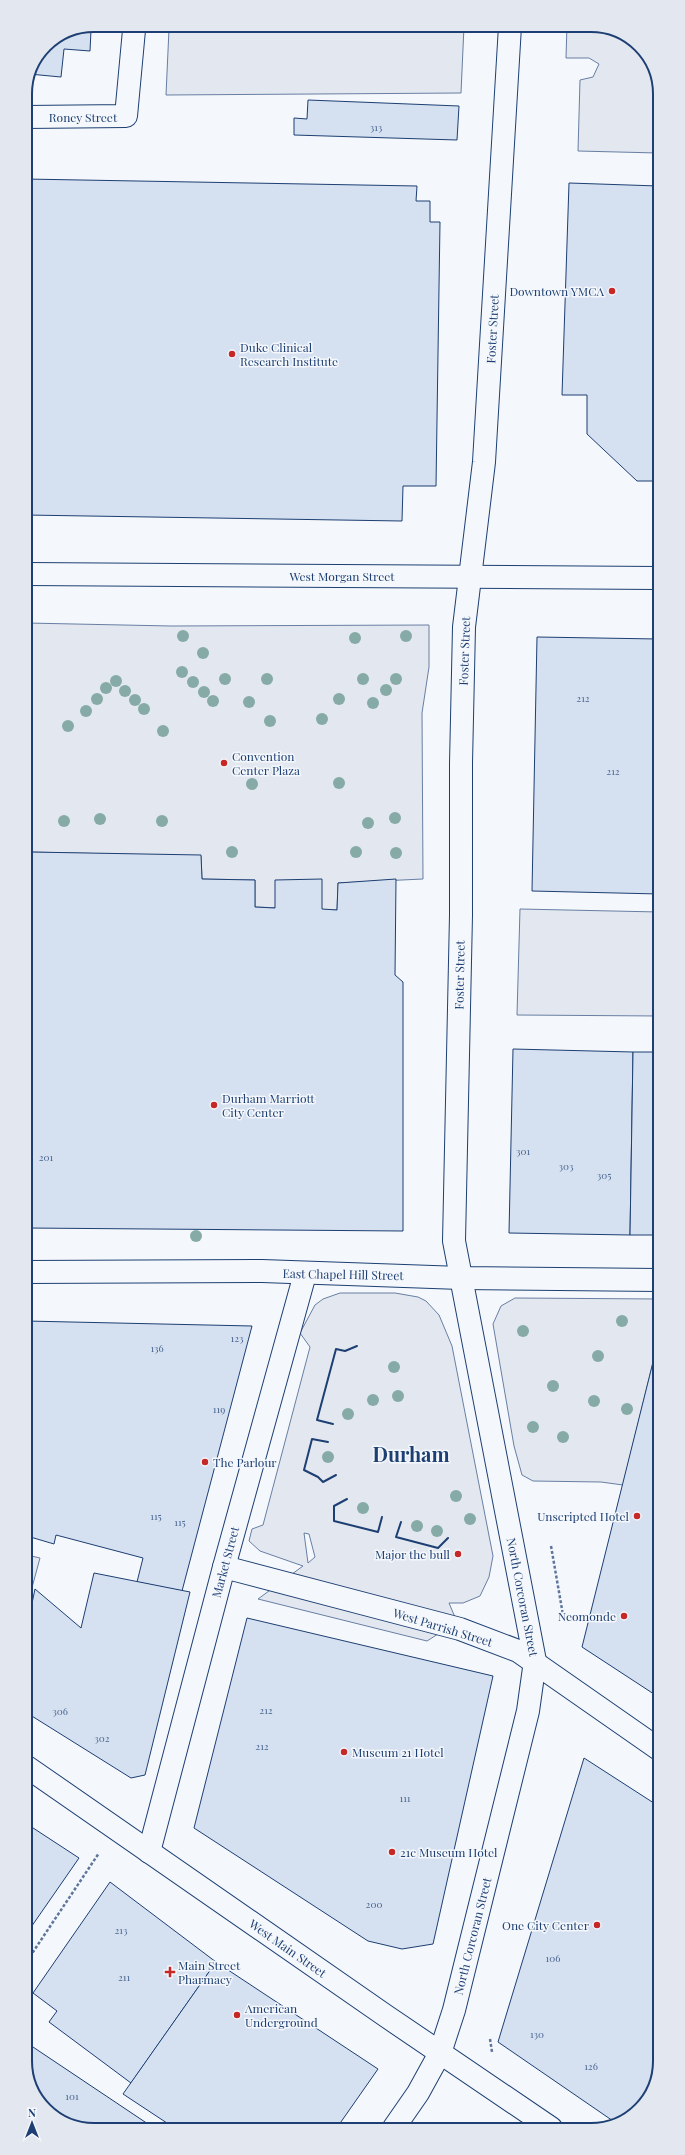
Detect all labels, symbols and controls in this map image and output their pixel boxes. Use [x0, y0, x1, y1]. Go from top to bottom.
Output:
street label: Roney Street [49, 109, 118, 125]
house number: 313 [370, 120, 383, 134]
place label: Downtown YMCA [509, 283, 604, 299]
marker: Downtown YMCA [607, 286, 617, 296]
street label: Foster Street [482, 293, 502, 364]
place label: Duke Clinical Research Institute [240, 339, 338, 369]
marker: Duke Clinical Research Institute [227, 349, 237, 359]
street label: West Morgan Street [288, 568, 395, 584]
street label: Foster Street [455, 615, 473, 686]
house number: 212 [576, 691, 590, 705]
place label: Convention Center Plaza [232, 748, 300, 778]
marker: Convention Center Plaza [219, 758, 229, 768]
house number: 212 [606, 764, 620, 778]
street label: Foster Street [450, 940, 468, 1010]
place label: Durham Marriott City Center [222, 1090, 315, 1120]
marker: Durham Marriott City Center [209, 1100, 219, 1110]
house number: 301 [516, 1144, 530, 1158]
house number: 201 [39, 1150, 54, 1164]
house number: 303 [558, 1159, 574, 1173]
house number: 305 [597, 1168, 611, 1182]
street label: East Chapel Hill Street [282, 1265, 404, 1283]
house number: 123 [231, 1331, 244, 1345]
house number: 136 [150, 1341, 164, 1355]
house number: 119 [213, 1402, 225, 1416]
district label: Durham [372, 1440, 450, 1467]
place label: The Parlour [213, 1454, 277, 1470]
marker: The Parlour [200, 1457, 210, 1467]
place label: Unscripted Hotel [537, 1508, 630, 1524]
house number: 115 [150, 1509, 162, 1523]
marker: Unscripted Hotel [632, 1511, 642, 1521]
house number: 115 [174, 1515, 186, 1529]
street label: Market Street [208, 1524, 242, 1599]
street label: North Corcoran Street [504, 1536, 542, 1658]
place label: Major the bull [375, 1546, 451, 1562]
marker: Major the bull [453, 1549, 463, 1559]
street label: West Parrish Street [390, 1604, 495, 1650]
place label: Neomonde [558, 1608, 616, 1624]
marker: Neomonde [619, 1611, 629, 1621]
house number: 212 [259, 1703, 273, 1717]
house number: 306 [52, 1704, 68, 1718]
house number: 302 [94, 1731, 110, 1745]
house number: 212 [255, 1739, 269, 1753]
place label: Museum 21 Hotel [352, 1744, 444, 1760]
marker: Museum 21 Hotel [339, 1747, 349, 1757]
house number: 111 [399, 1791, 411, 1805]
place label: 21c Museum Hotel [400, 1844, 498, 1860]
marker: 21c Museum Hotel [387, 1847, 397, 1857]
street label: North Corcoran Street [450, 1875, 495, 1996]
house number: 200 [366, 1897, 382, 1911]
street label: West Main Street [245, 1915, 330, 1981]
place label: One City Center [502, 1917, 590, 1933]
marker: One City Center [592, 1920, 602, 1930]
house number: 213 [115, 1923, 128, 1937]
house number: 106 [546, 1951, 560, 1965]
place label: Main Street Pharmacy [178, 1957, 241, 1987]
marker: Main Street Pharmacy [165, 1967, 175, 1977]
house number: 211 [118, 1970, 130, 1984]
place label: American Underground [244, 2000, 318, 2030]
marker: American Underground [232, 2010, 242, 2020]
house number: 130 [530, 2027, 544, 2041]
house number: 126 [584, 2059, 598, 2073]
house number: 101 [65, 2089, 79, 2103]
north arrow [12, 2103, 52, 2143]
text: N [28, 2105, 36, 2120]

